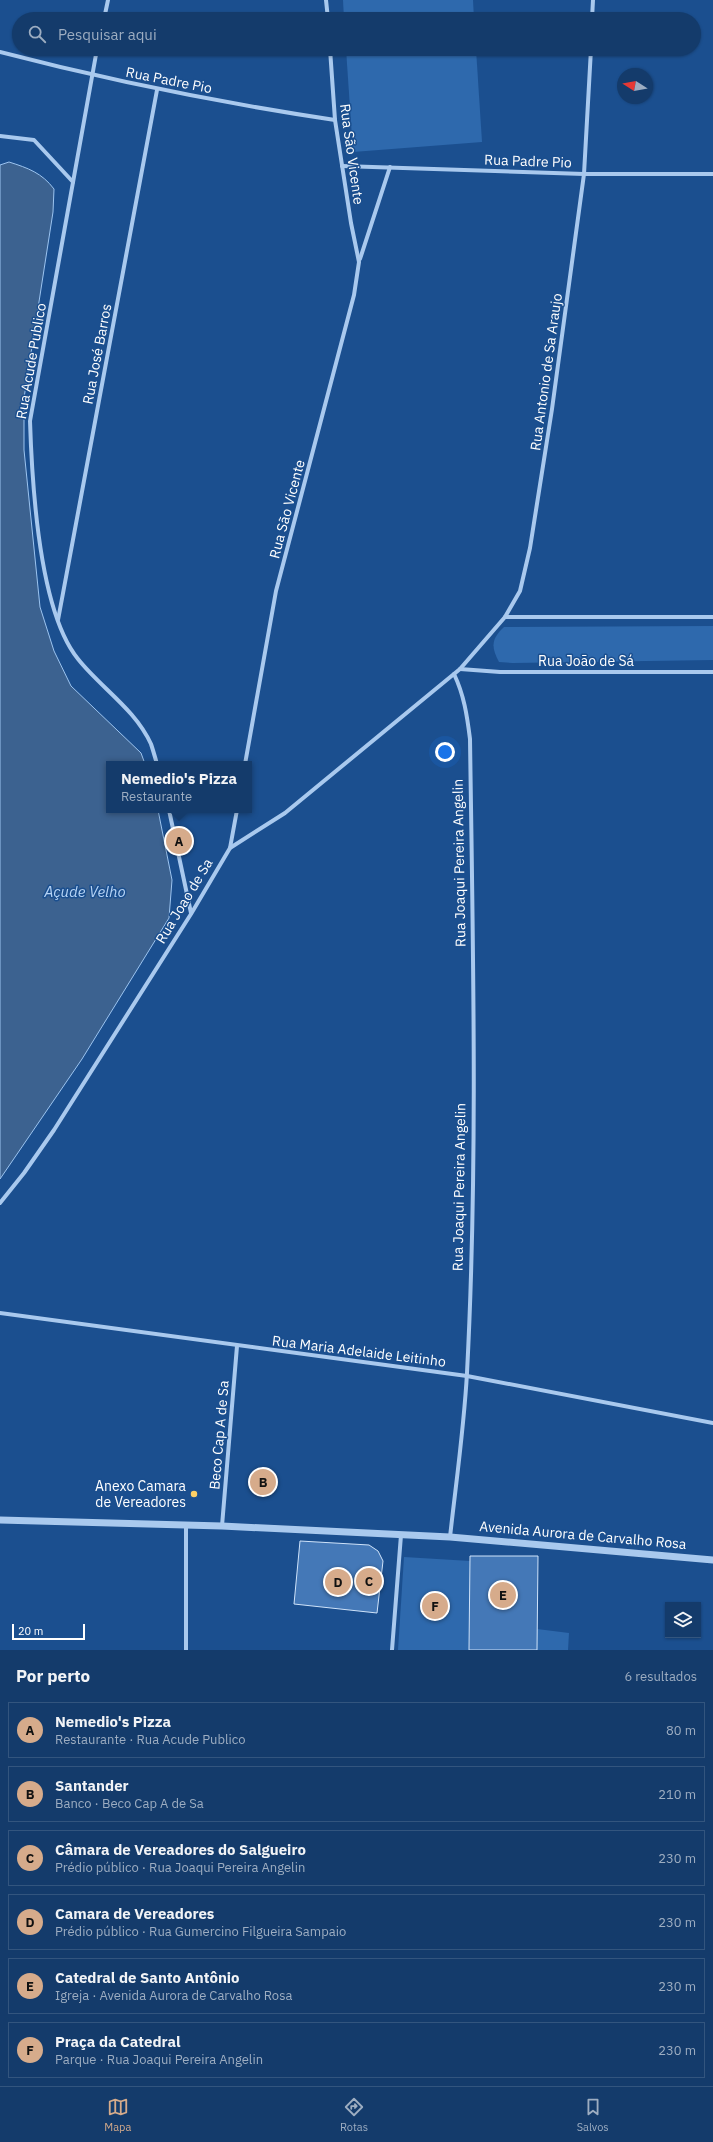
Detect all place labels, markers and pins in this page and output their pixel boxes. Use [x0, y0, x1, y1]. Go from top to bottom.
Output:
pin: A [166, 826, 192, 856]
pin: B [250, 1467, 276, 1497]
place label: Anexo Camara de Vereadores [95, 1477, 187, 1511]
marker: Anexo Camara de Vereadores [189, 1489, 199, 1499]
pin: C [356, 1566, 382, 1596]
pin: D [325, 1567, 351, 1597]
pin: E [490, 1580, 516, 1610]
pin: F [422, 1591, 448, 1621]

